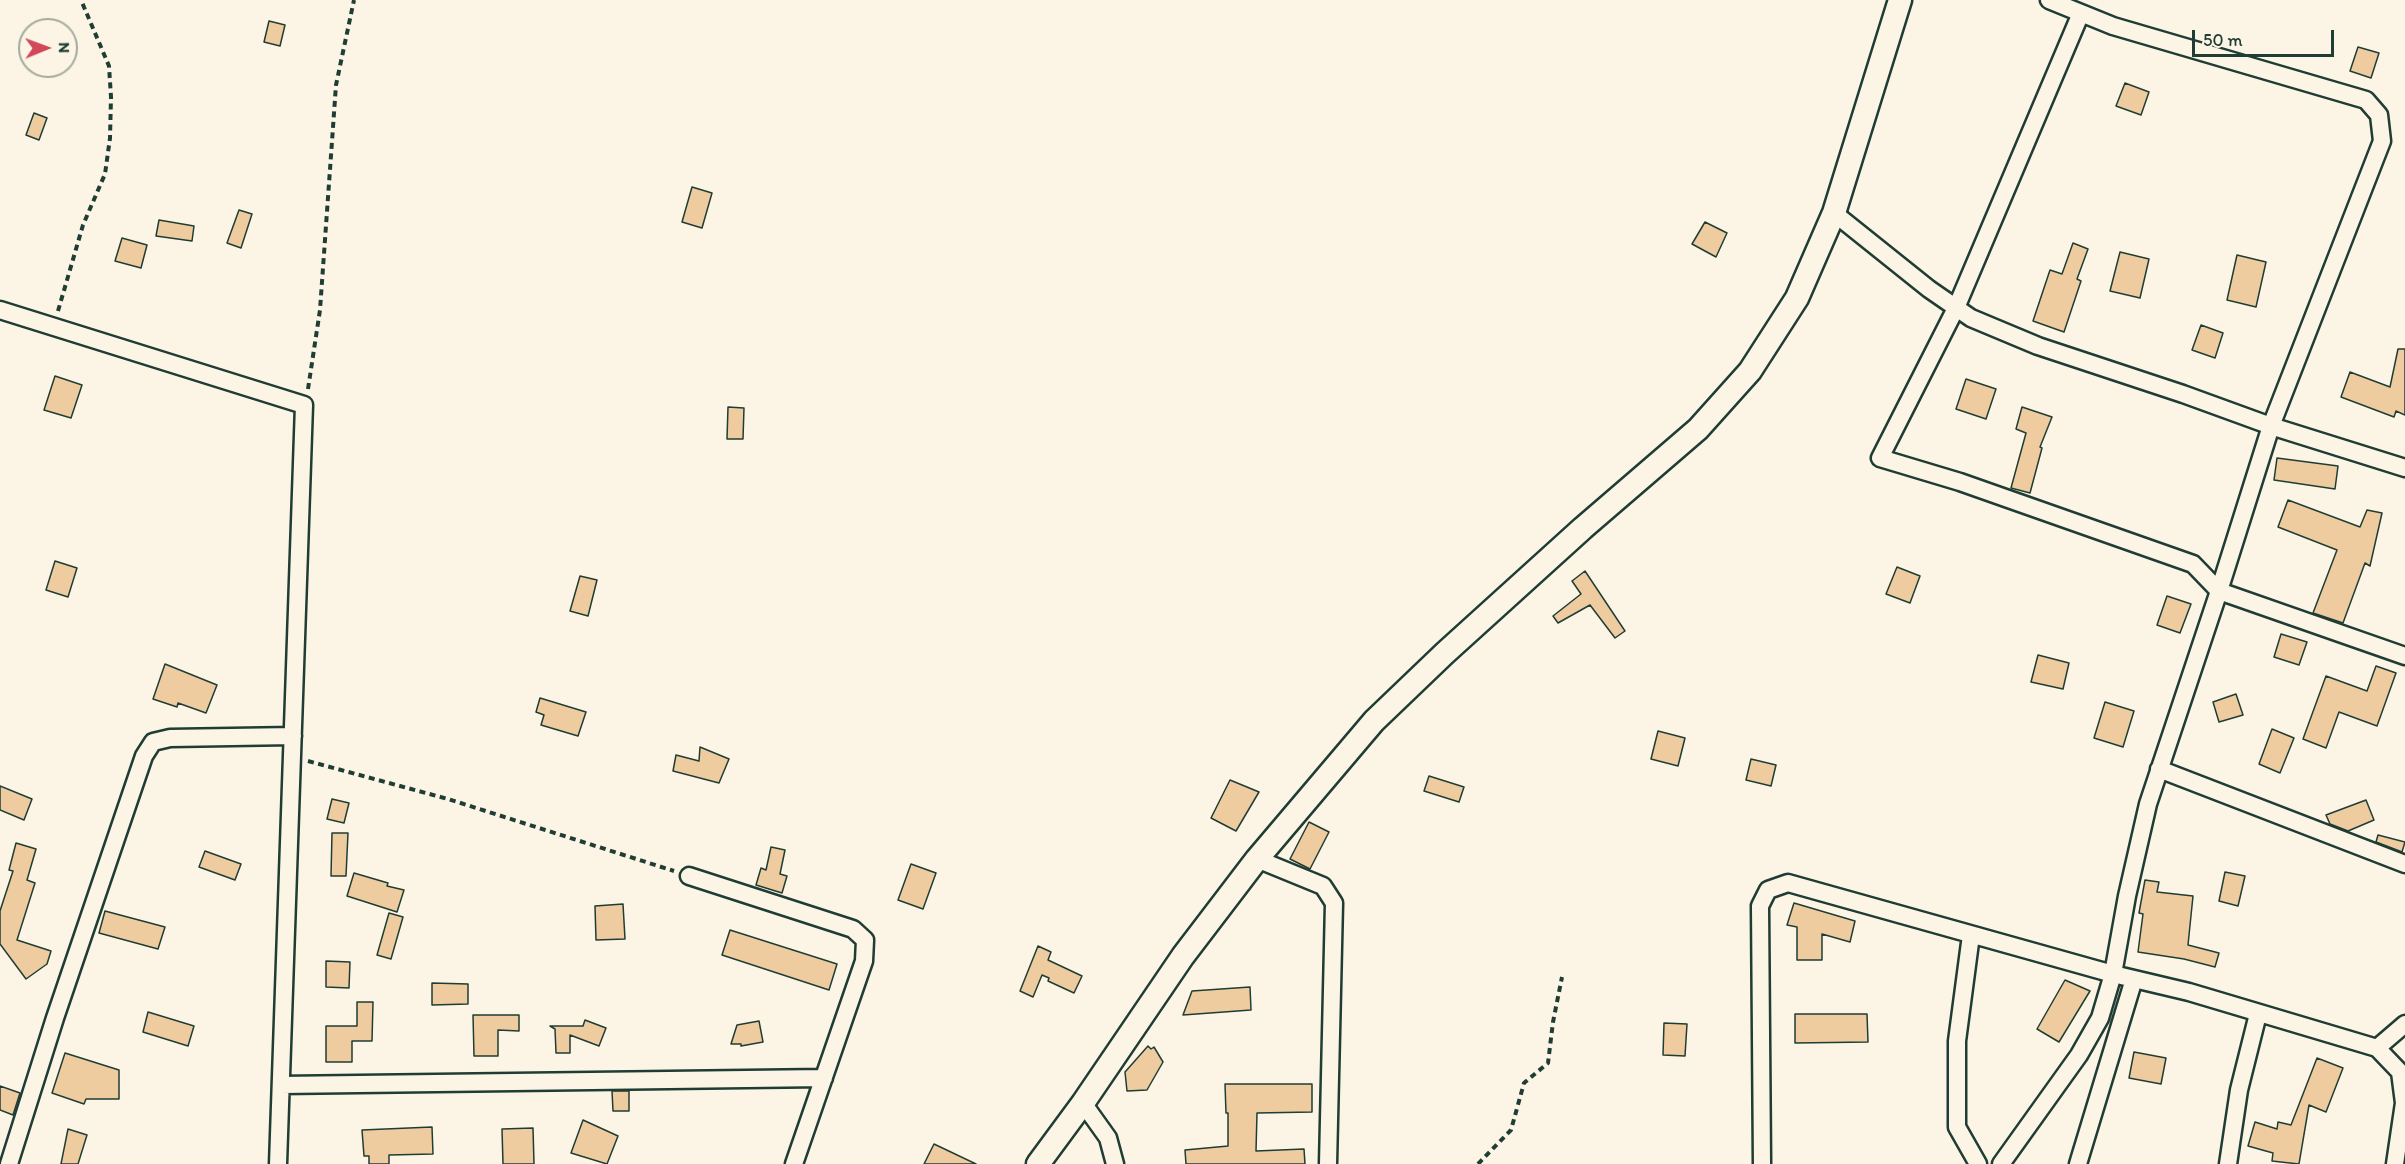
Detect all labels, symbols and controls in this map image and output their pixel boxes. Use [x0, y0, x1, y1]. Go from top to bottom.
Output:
north arrow [18, 18, 78, 78]
scale bar [2195, 18, 2338, 56]
text: 50 m [2203, 29, 2243, 51]
text: N [55, 42, 74, 53]

